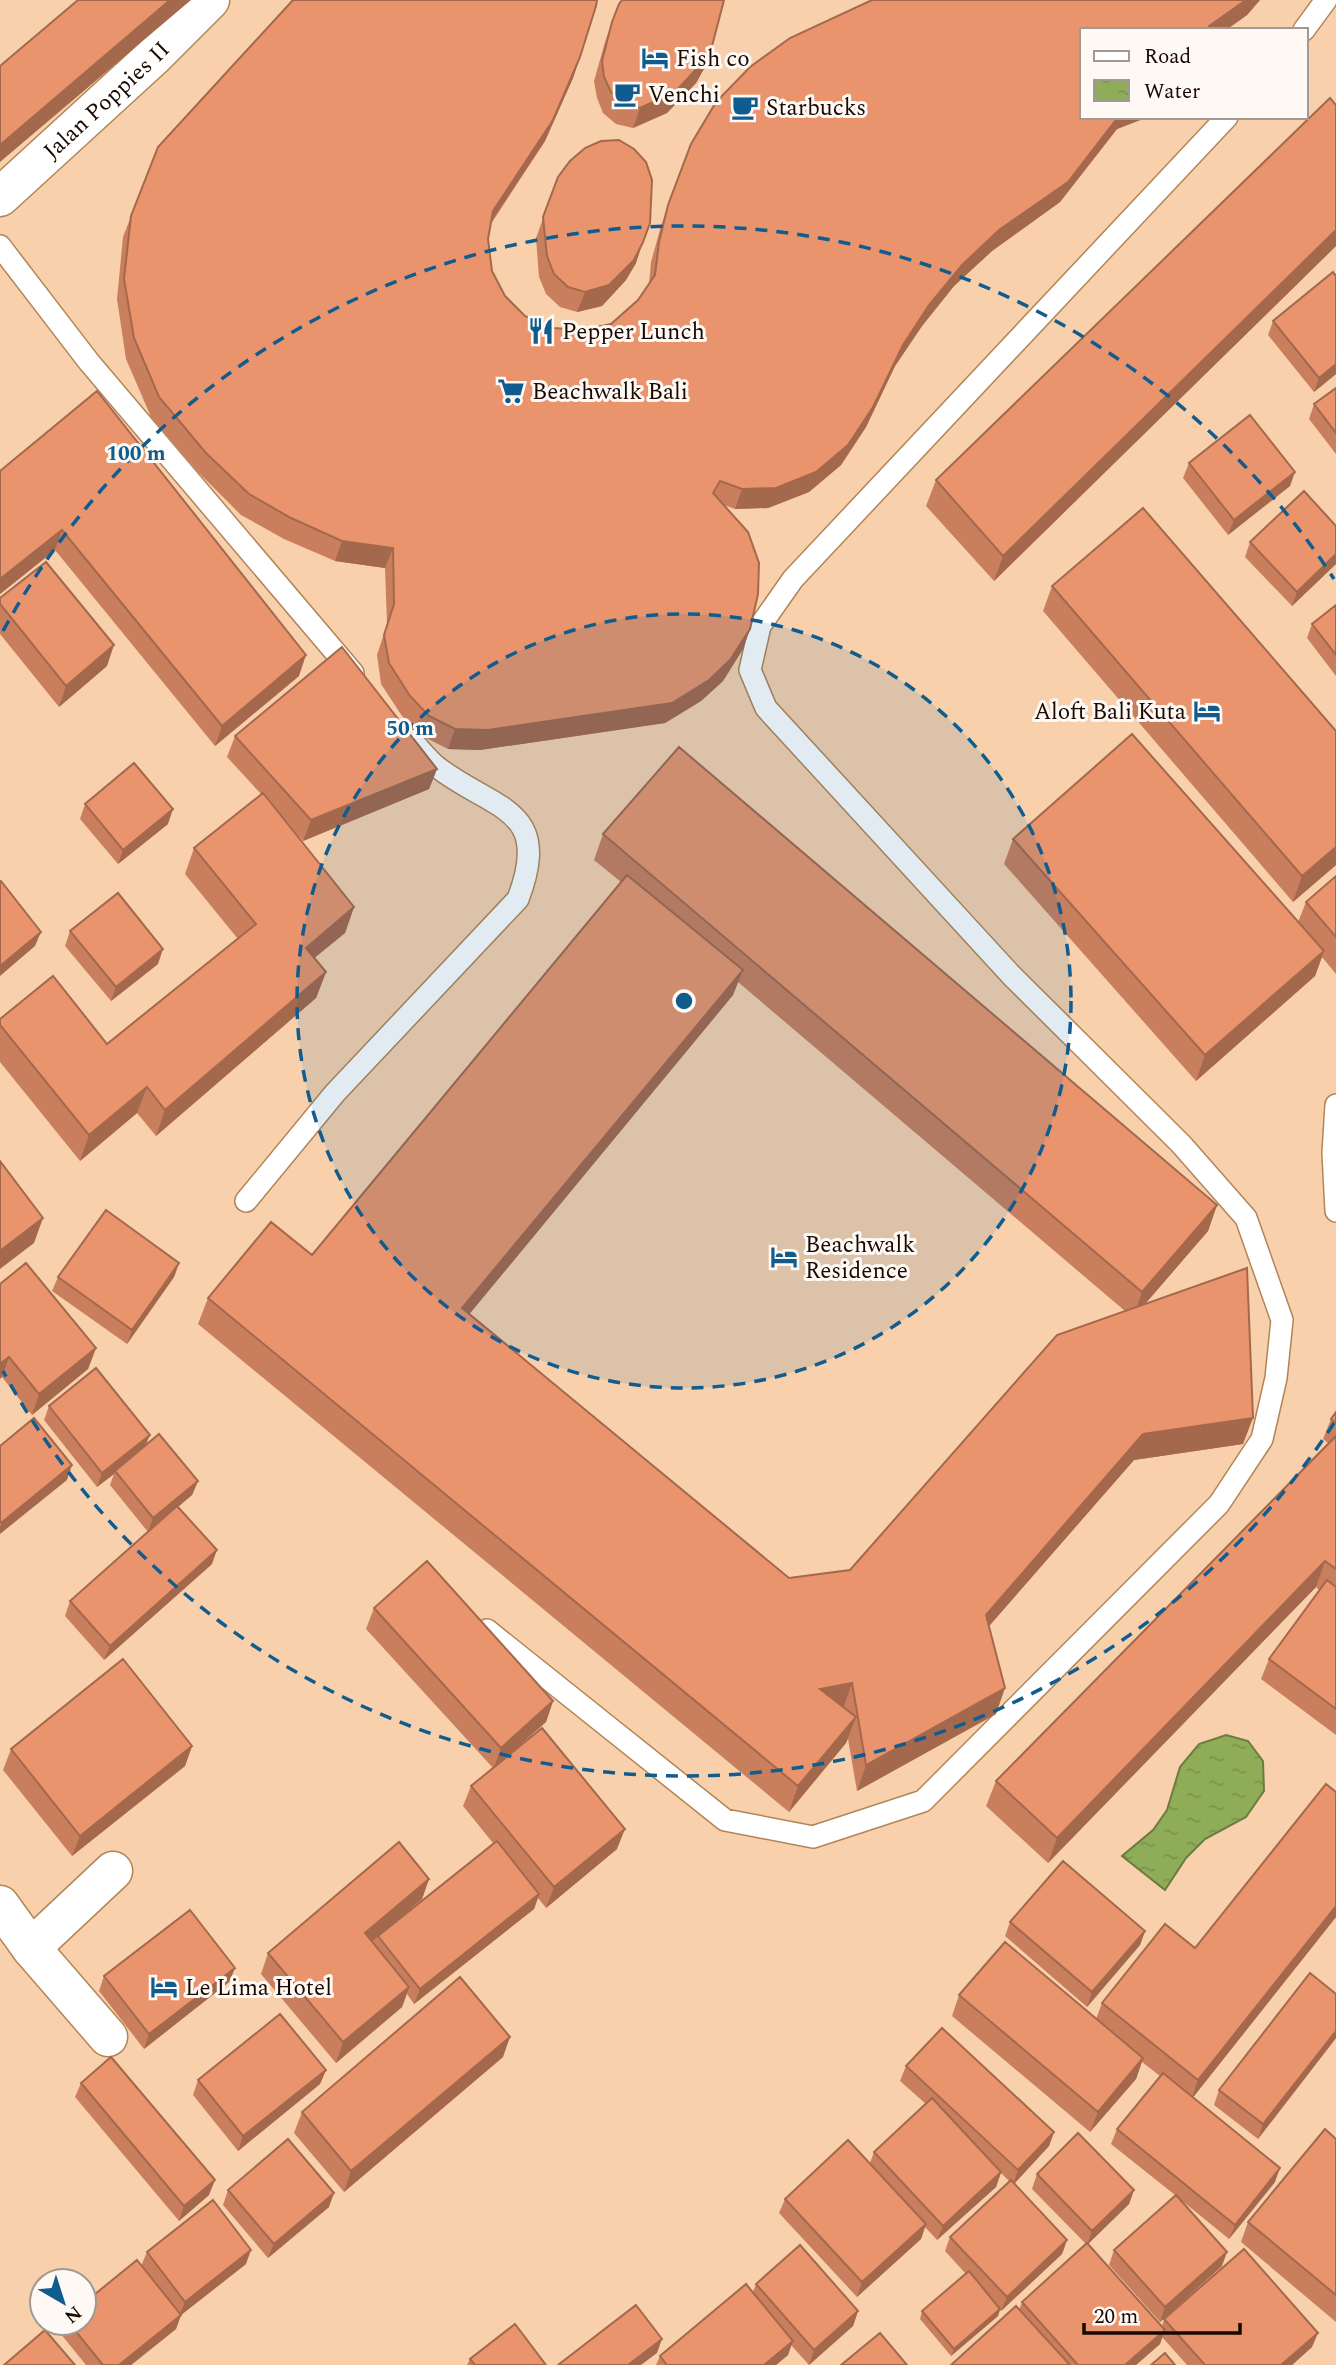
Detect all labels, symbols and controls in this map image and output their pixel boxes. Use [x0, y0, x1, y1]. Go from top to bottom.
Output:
legend [1080, 28, 1308, 119]
street label: Jalan Poppies II [36, 33, 179, 168]
text: Road [1144, 41, 1191, 73]
place label: Fish co [676, 42, 750, 77]
hotel icon: Fish co [640, 43, 670, 73]
text: Water [1144, 76, 1200, 108]
place label: Venchi [648, 78, 720, 113]
cafe icon: Venchi [612, 79, 642, 109]
place label: Starbucks [766, 91, 866, 126]
cafe icon: Starbucks [730, 92, 760, 122]
place label: Pepper Lunch [562, 315, 705, 350]
restaurant icon: Pepper Lunch [526, 316, 556, 346]
place label: Beachwalk Bali [532, 375, 688, 410]
supermarket icon: Beachwalk Bali [496, 376, 526, 406]
text: 100 m [106, 438, 166, 470]
place label: Aloft Bali Kuta [1034, 695, 1186, 730]
hotel icon: Aloft Bali Kuta [1192, 696, 1222, 726]
text: 50 m [386, 713, 434, 745]
centre of rings [672, 989, 696, 1013]
place label: Beachwalk Residence [805, 1228, 915, 1289]
hotel icon: Beachwalk Residence [769, 1242, 799, 1272]
place label: Le Lima Hotel [185, 1971, 332, 2006]
hotel icon: Le Lima Hotel [149, 1972, 179, 2002]
north arrow [28, 2267, 98, 2337]
scale bar [1084, 2292, 1240, 2336]
text: N [58, 2298, 88, 2330]
text: 20 m [1094, 2301, 1138, 2333]

